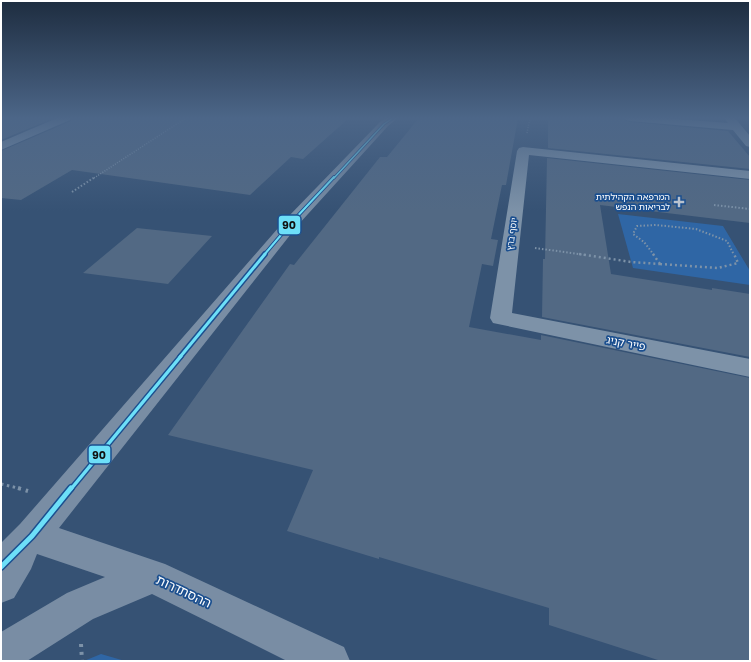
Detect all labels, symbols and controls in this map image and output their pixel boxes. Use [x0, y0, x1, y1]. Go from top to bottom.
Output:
place label: המרפאה הקהילתית לבריאות הנפש [596, 191, 670, 213]
marker: המרפאה הקהילתית לבריאות הנפש [673, 196, 685, 208]
line badge: 90 [278, 215, 301, 235]
text: 90 [282, 217, 296, 233]
street label: יוסף ברץ [504, 217, 520, 251]
street label: פייר קניג [605, 331, 647, 355]
line badge: 90 [88, 445, 111, 464]
text: 90 [92, 447, 106, 463]
street label: ההסתדרות [153, 570, 215, 613]

